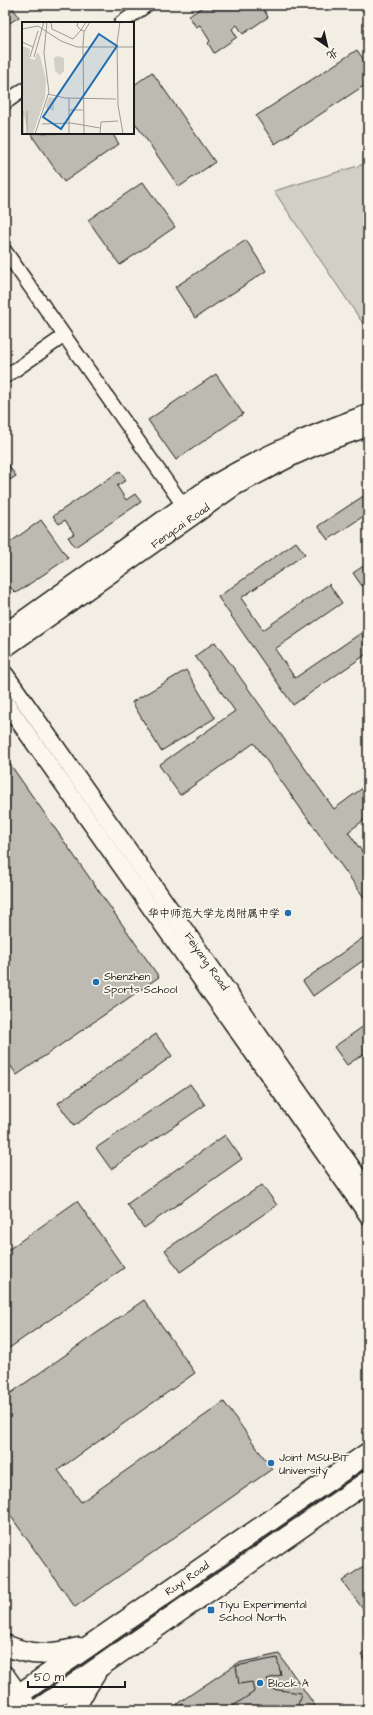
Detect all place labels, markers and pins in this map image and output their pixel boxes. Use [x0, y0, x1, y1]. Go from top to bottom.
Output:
place label: 华中师范大学龙岗附属中学 [148, 906, 280, 921]
marker: 华中师范大学龙岗附属中学 [283, 908, 293, 918]
place label: Shenzhen Sports School [104, 969, 178, 997]
marker: Shenzhen Sports School [91, 977, 101, 987]
place label: Joint MSU-BIT University [279, 1450, 349, 1479]
marker: Joint MSU-BIT University [266, 1458, 276, 1468]
place label: Tiyu Experimental School North [219, 1597, 307, 1625]
marker: Tiyu Experimental School North [206, 1605, 216, 1615]
place label: Block A [268, 1676, 309, 1691]
marker: Block A [255, 1678, 265, 1688]

